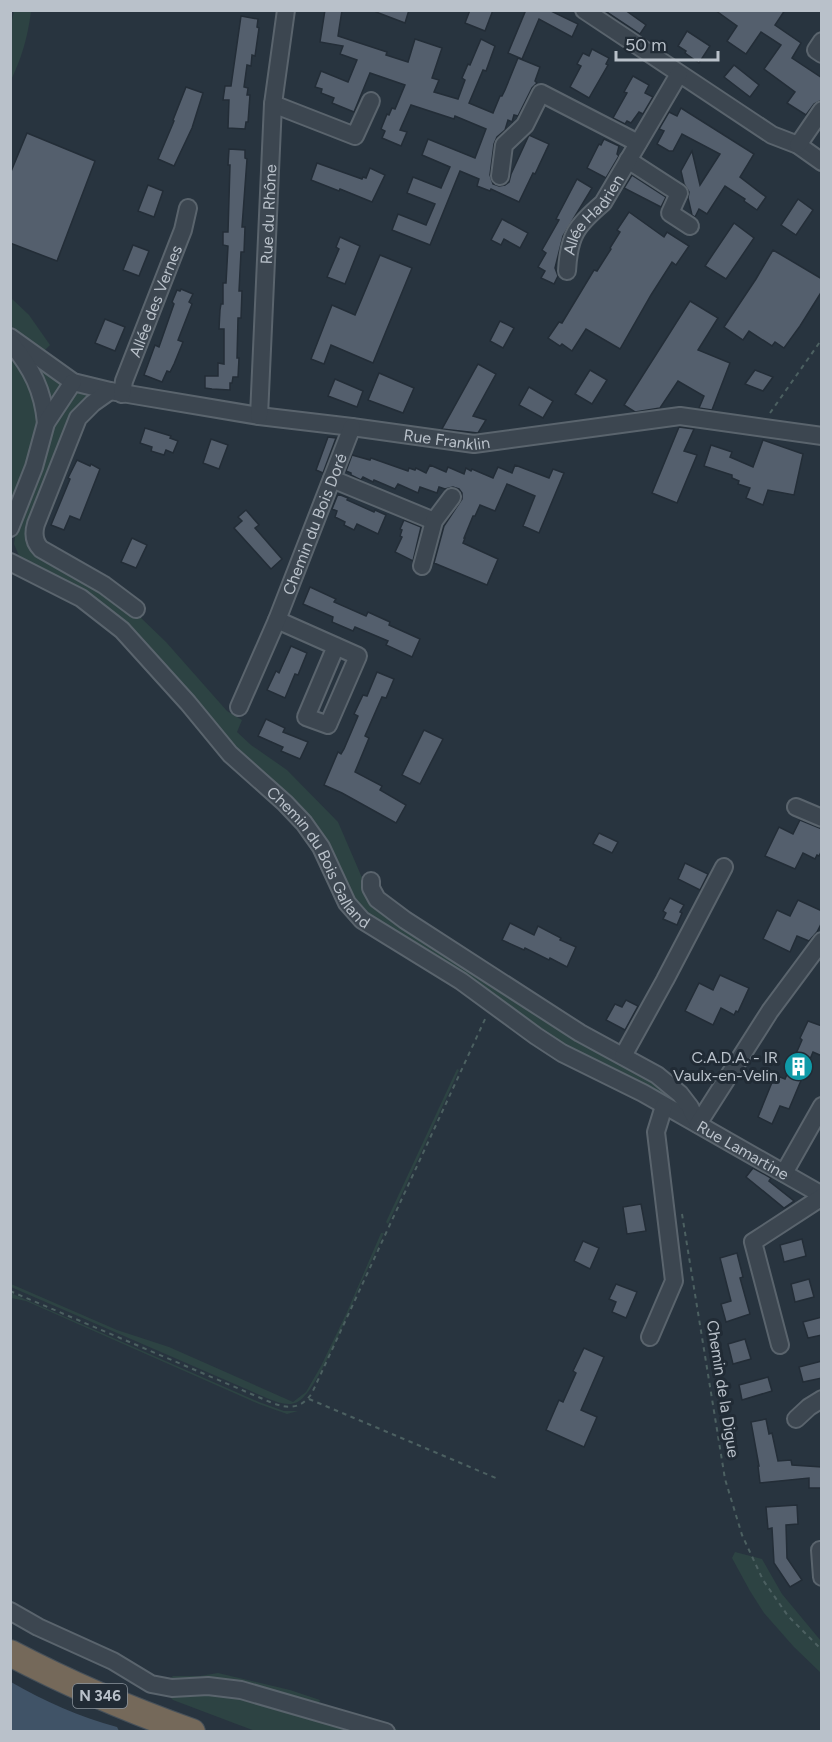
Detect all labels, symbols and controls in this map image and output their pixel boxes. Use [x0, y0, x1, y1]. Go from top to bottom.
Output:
scale bar [616, 24, 718, 62]
text: 50 m [625, 34, 667, 56]
street label: Rue du Rhône [256, 164, 280, 265]
street label: Allée Hadrien [559, 171, 627, 257]
street label: Allée des Vernes [125, 242, 186, 360]
street label: Rue Franklin [403, 425, 491, 453]
street label: Chemin du Bois Doré [278, 450, 351, 597]
street label: Chemin du Bois Galland [263, 782, 374, 932]
place label: C.A.D.A. - IR Vaulx-en-Velin [673, 1048, 778, 1085]
building icon: C.A.D.A. - IR Vaulx-en-Velin [783, 1050, 815, 1082]
street label: Rue Lamartine [694, 1116, 793, 1184]
street label: Chemin de la Digue [703, 1319, 743, 1459]
road number: N 346 [73, 1684, 127, 1708]

